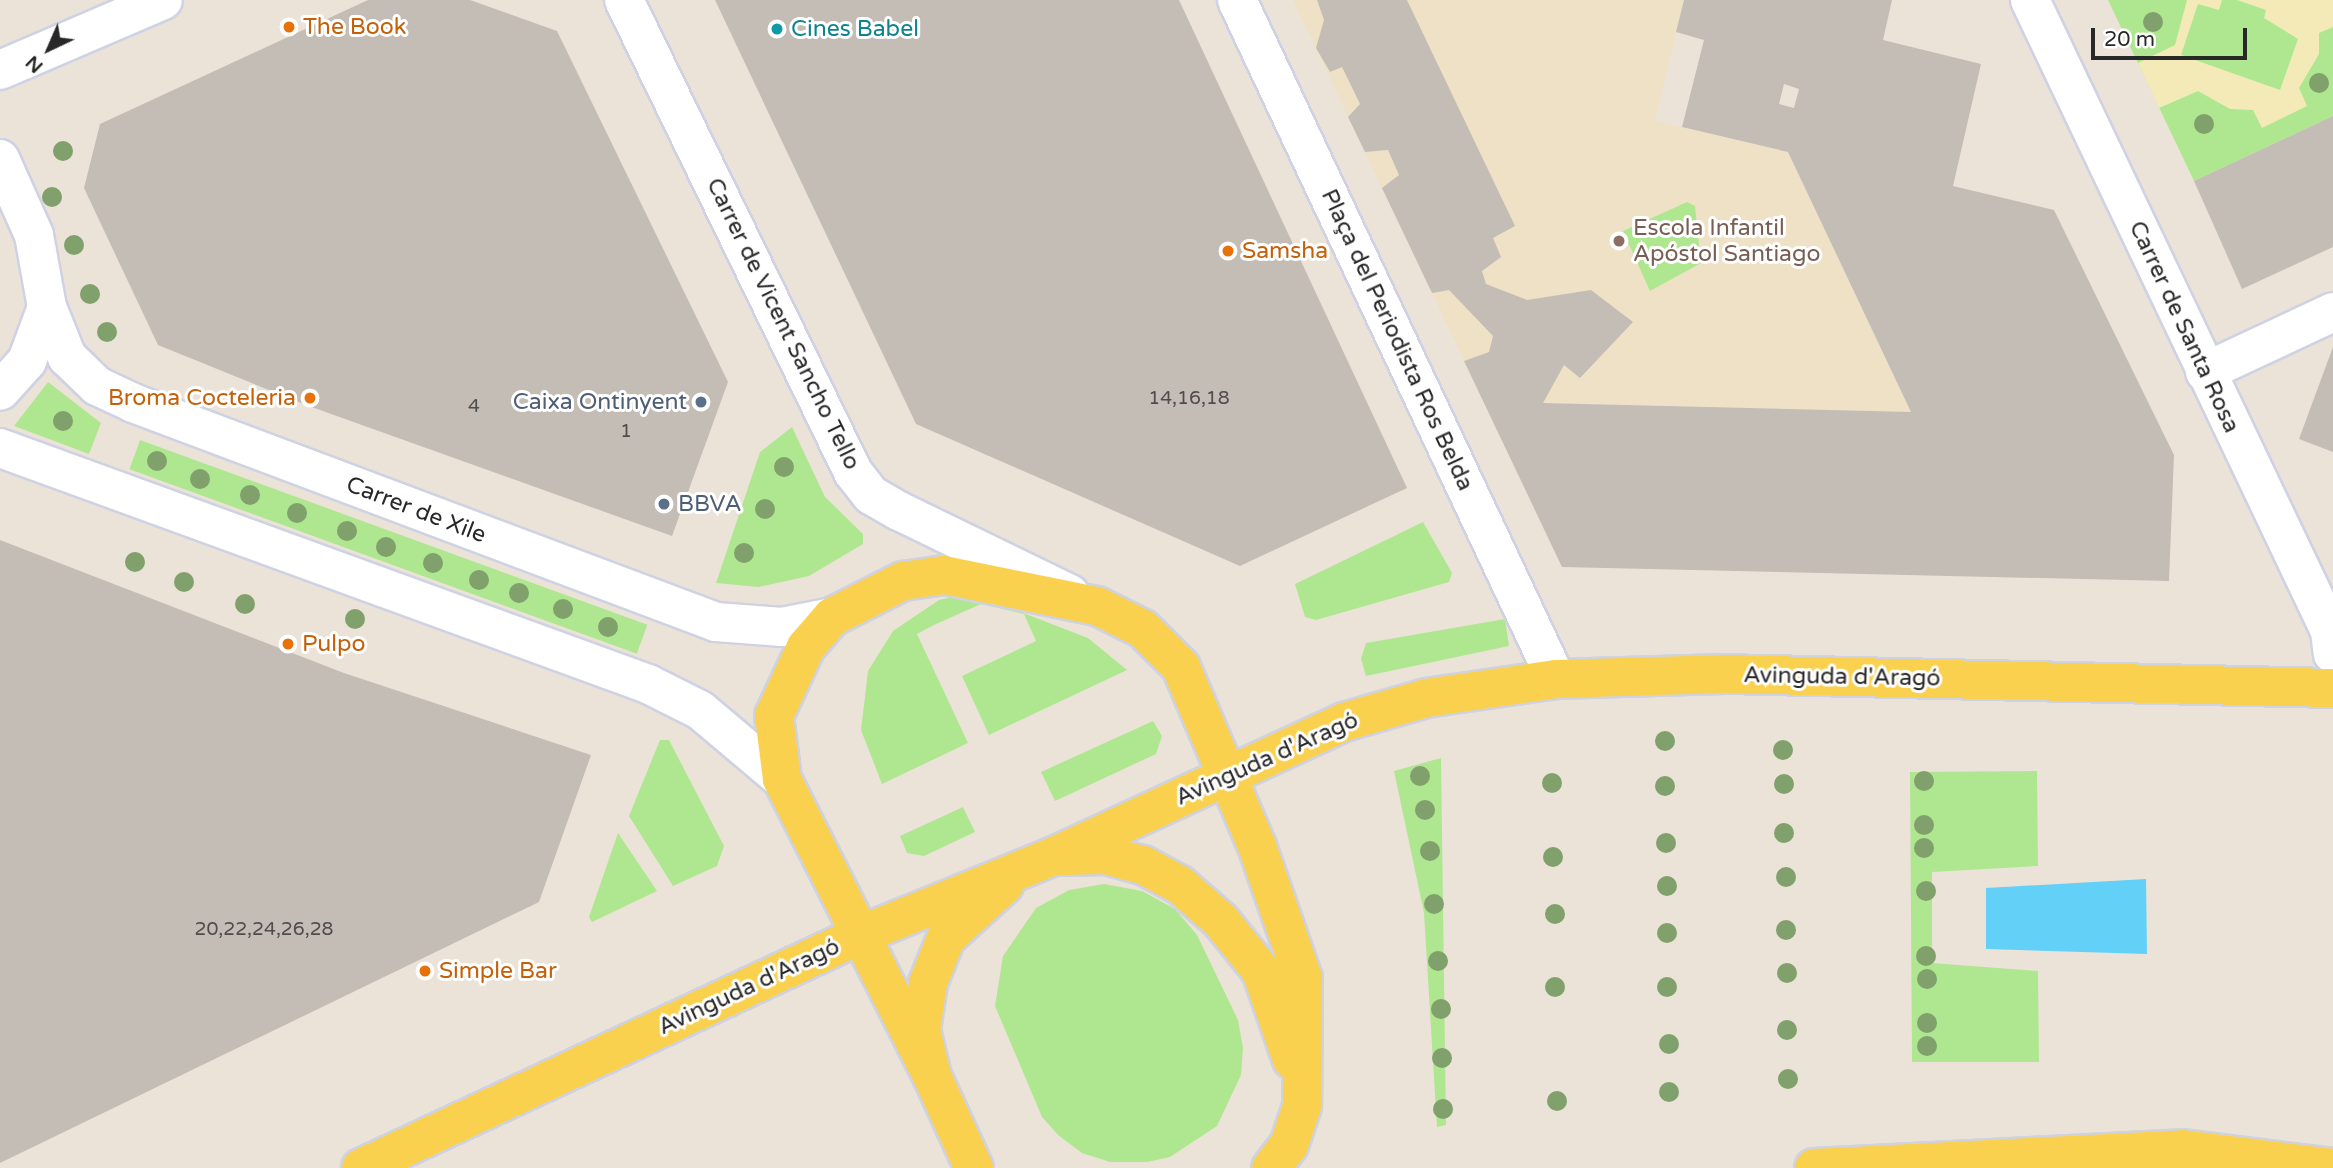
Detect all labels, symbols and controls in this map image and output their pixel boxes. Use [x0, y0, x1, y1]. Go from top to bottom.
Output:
place label: The Book [303, 13, 406, 41]
north arrow [14, 14, 84, 84]
scale bar [2095, 14, 2251, 58]
place label: Cines Babel [791, 15, 919, 43]
marker: The Book [281, 19, 297, 35]
marker: Cines Babel [769, 21, 785, 37]
text: 20 m [2104, 27, 2155, 52]
text: N [21, 51, 48, 77]
street label: Carrer de Vicent Sancho Tello [700, 174, 866, 474]
street label: Plaça del Periodista Ros Belda [1315, 185, 1479, 495]
place label: Escola Infantil Apóstol Santiago [1633, 214, 1821, 268]
street label: Carrer de Santa Rosa [2123, 217, 2245, 437]
marker: Escola Infantil Apóstol Santiago [1611, 233, 1627, 249]
place label: Samsha [1242, 237, 1328, 265]
marker: Samsha [1220, 243, 1236, 259]
place label: Broma Cocteleria [108, 384, 296, 412]
place label: Caixa Ontinyent [513, 388, 687, 416]
house number: 14,16,18 [1148, 388, 1230, 410]
marker: Broma Cocteleria [302, 390, 318, 406]
marker: Caixa Ontinyent [693, 394, 709, 410]
house number: 4 [468, 396, 480, 418]
house number: 1 [620, 421, 632, 443]
street label: Carrer de Xile [342, 471, 490, 549]
place label: BBVA [678, 490, 742, 518]
marker: BBVA [656, 496, 672, 512]
place label: Pulpo [302, 630, 366, 658]
marker: Pulpo [280, 636, 296, 652]
street label: Avinguda d'Aragó [1743, 661, 1941, 693]
street label: Avinguda d'Aragó [1171, 706, 1363, 812]
house number: 20,22,24,26,28 [194, 919, 334, 941]
street label: Avinguda d'Aragó [654, 933, 844, 1041]
place label: Simple Bar [439, 957, 557, 985]
marker: Simple Bar [417, 963, 433, 979]

